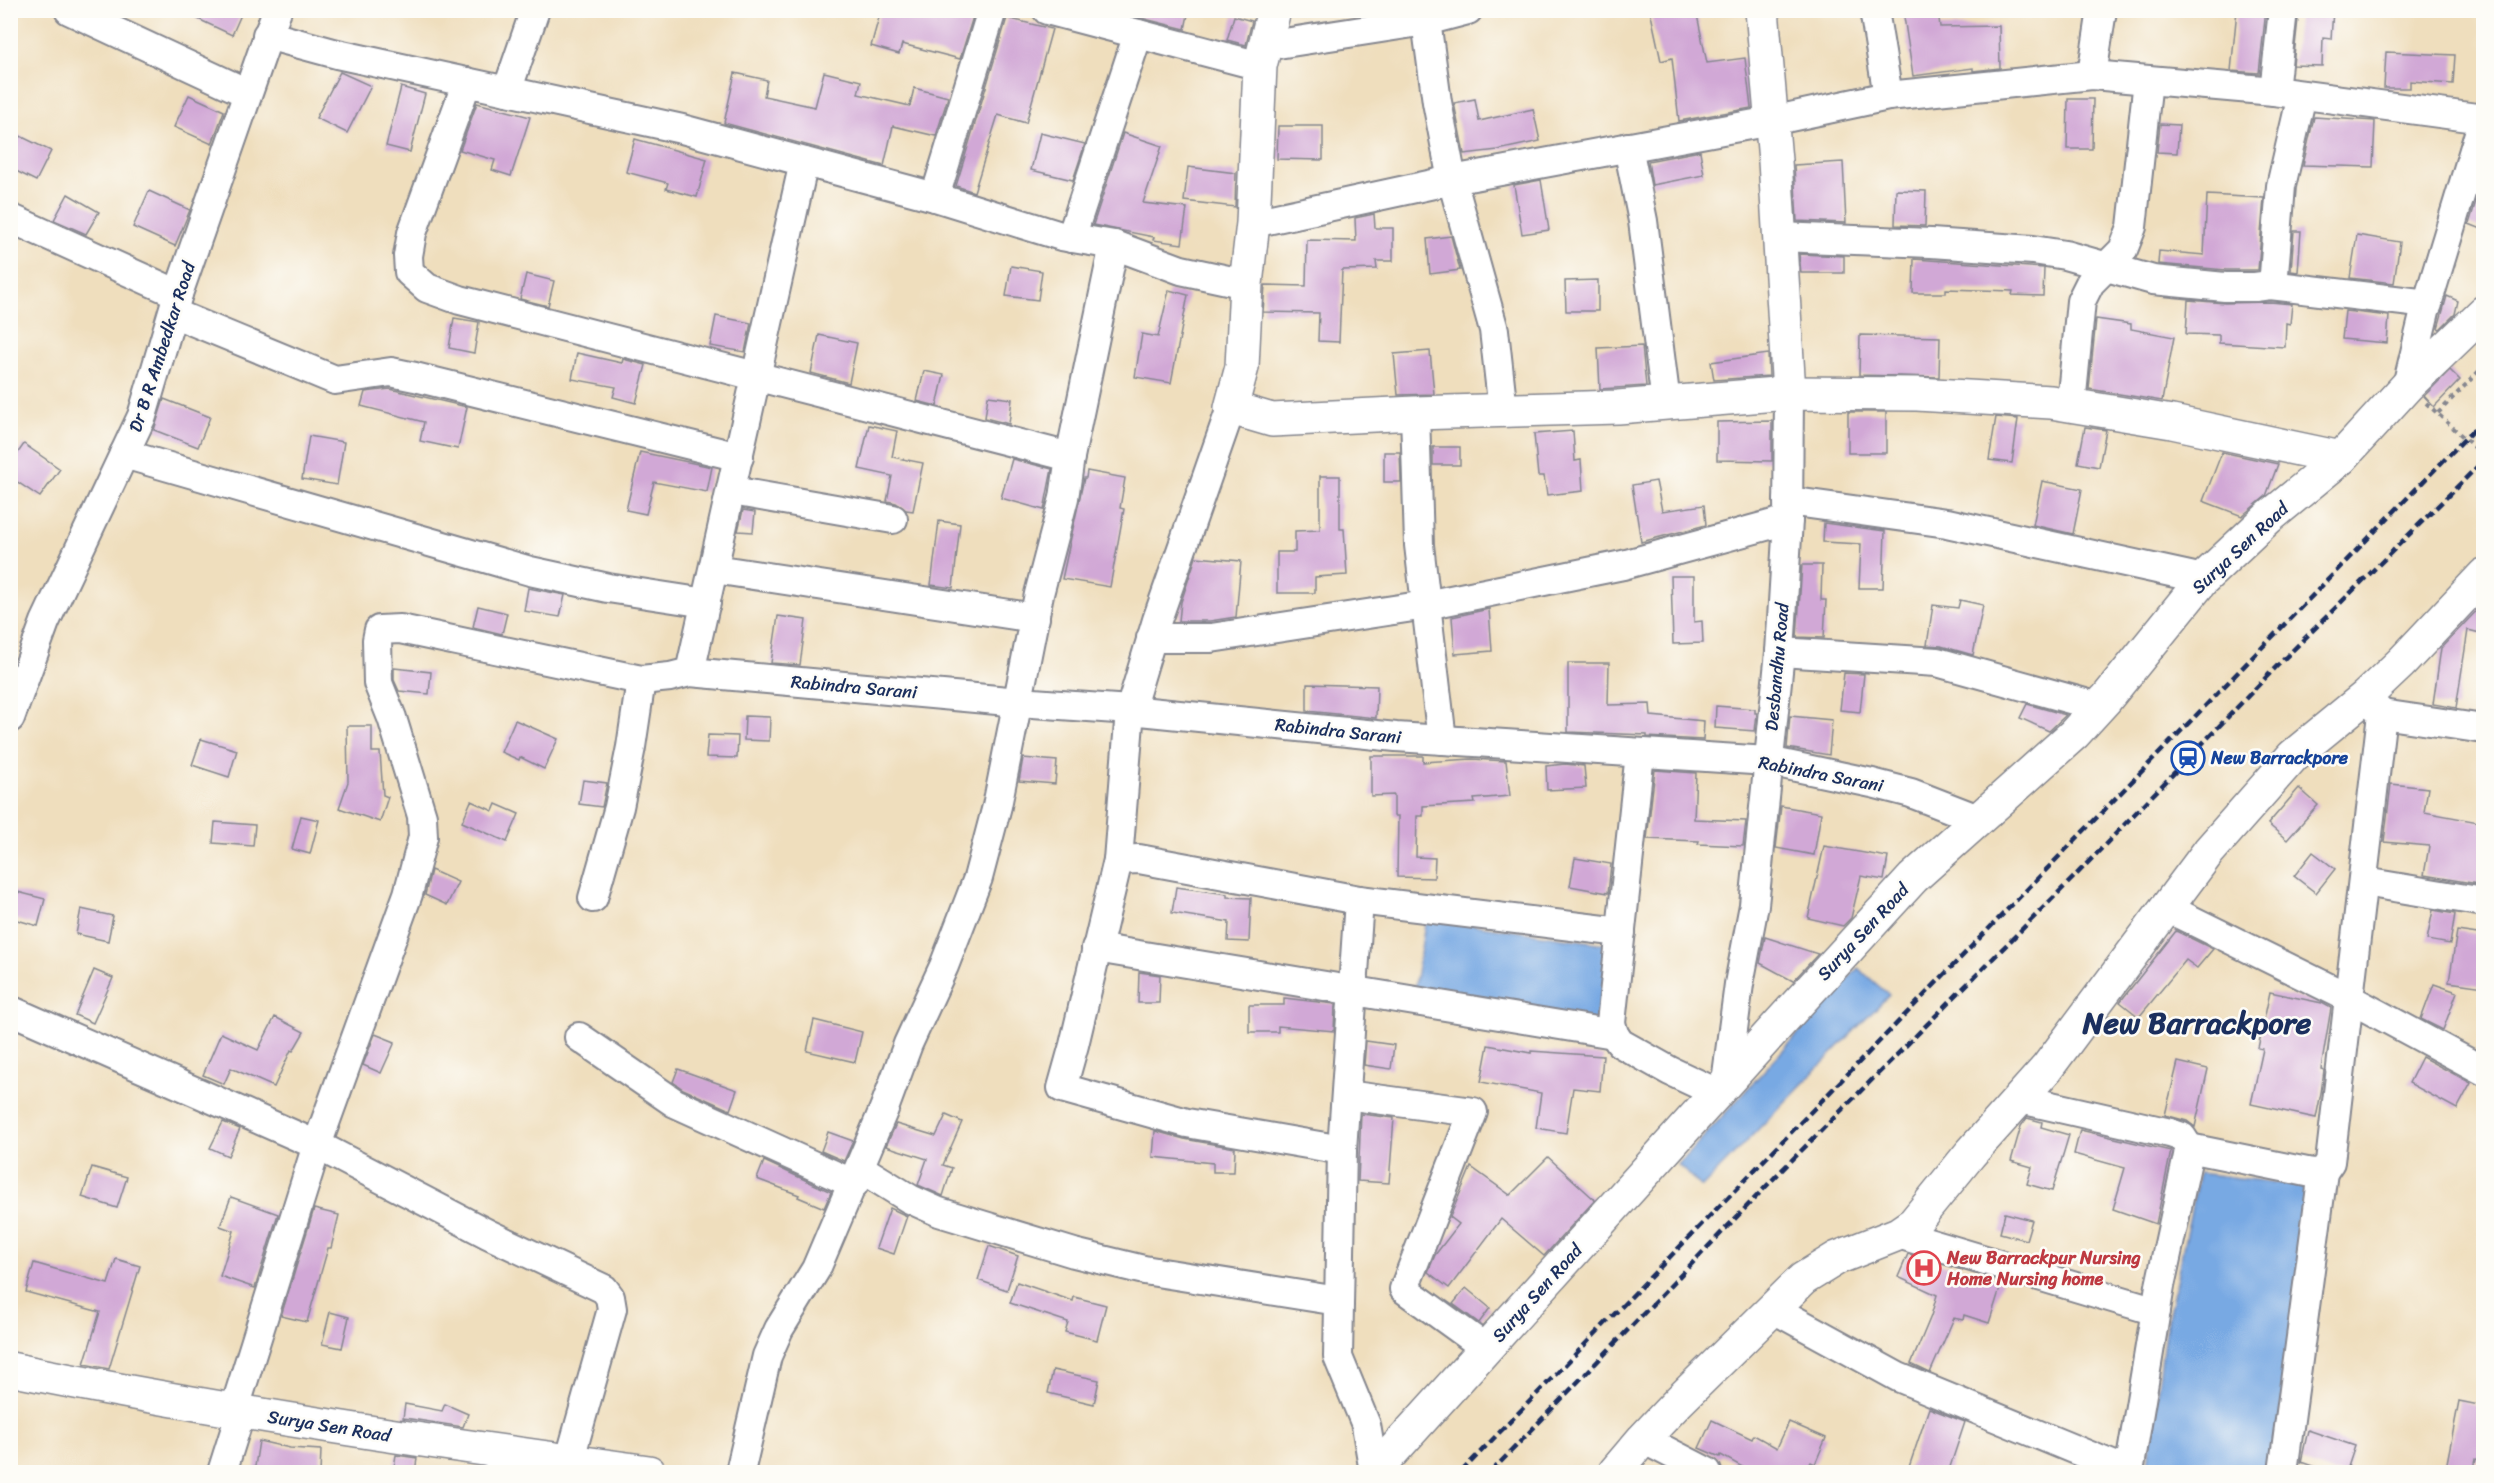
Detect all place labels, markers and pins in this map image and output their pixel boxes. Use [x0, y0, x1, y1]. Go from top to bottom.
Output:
station icon: New Barrackpore [2170, 740, 2206, 776]
place label: New Barrackpore [2210, 742, 2349, 774]
place label: New Barrackpur Nursing Home Nursing home [1946, 1242, 2141, 1295]
hospital icon: New Barrackpur Nursing Home Nursing home [1906, 1250, 1942, 1286]

